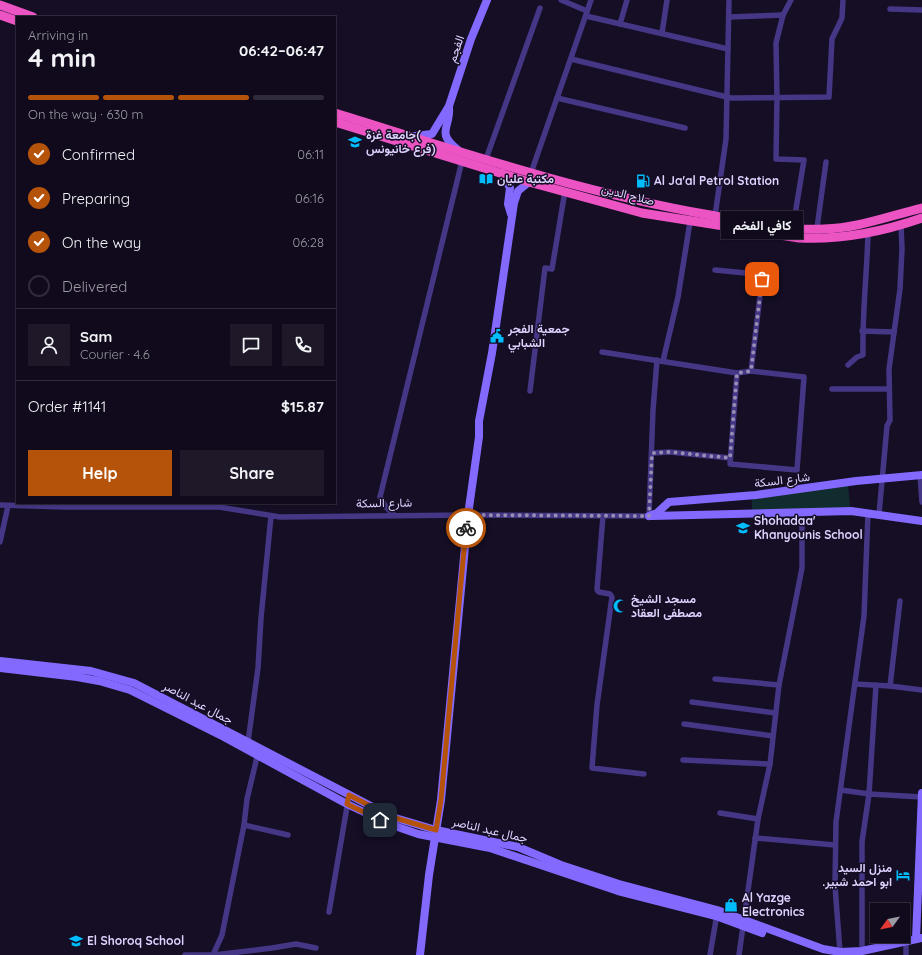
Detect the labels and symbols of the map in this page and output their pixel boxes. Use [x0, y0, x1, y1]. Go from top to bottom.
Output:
street label: الفجم [444, 33, 468, 65]
place label: جامعة غزة( فرع خانيونس) [366, 127, 436, 157]
school or university icon: جامعة غزة( فرع خانيونس) [347, 134, 363, 150]
library icon: مكتبة عليان [478, 171, 494, 187]
place label: مكتبة عليان [497, 171, 555, 186]
fuel station icon: Al Ja'al Petrol Station [635, 173, 651, 189]
place label: Al Ja'al Petrol Station [654, 173, 779, 188]
street label: صلاح الدين [600, 181, 656, 210]
callout: كافي الفخم [721, 211, 803, 239]
pin [745, 262, 779, 296]
place label: جمعية الفجر الشبابي [507, 321, 570, 353]
public building icon: جمعية الفجر الشبابي [489, 328, 505, 344]
street label: شارع السكة [753, 469, 811, 492]
street label: شارع السكة [356, 495, 412, 512]
courier [446, 508, 486, 548]
place label: Shohadaa' Khanyounis School [754, 513, 863, 542]
school or university icon: Shohadaa' Khanyounis School [735, 520, 751, 536]
place label: مسجد الشيخ مصطفى العقاد [631, 591, 702, 620]
mosque icon: مسجد الشيخ مصطفى العقاد [612, 598, 628, 614]
street label: جمال عبد الناصر [159, 677, 236, 728]
pin [363, 803, 397, 837]
street label: جمال عبد الناصر [450, 813, 529, 846]
place label: منزل السيد .ابو احمد شبير [822, 860, 892, 890]
hotel icon: منزل السيد .ابو احمد شبير [895, 867, 911, 883]
place label: Al Yazge Electronics [742, 890, 805, 919]
shop icon: Al Yazge Electronics [723, 897, 739, 913]
north arrow [870, 903, 910, 943]
school or university icon: El Shoroq School [68, 933, 84, 949]
place label: El Shoroq School [87, 933, 184, 948]

